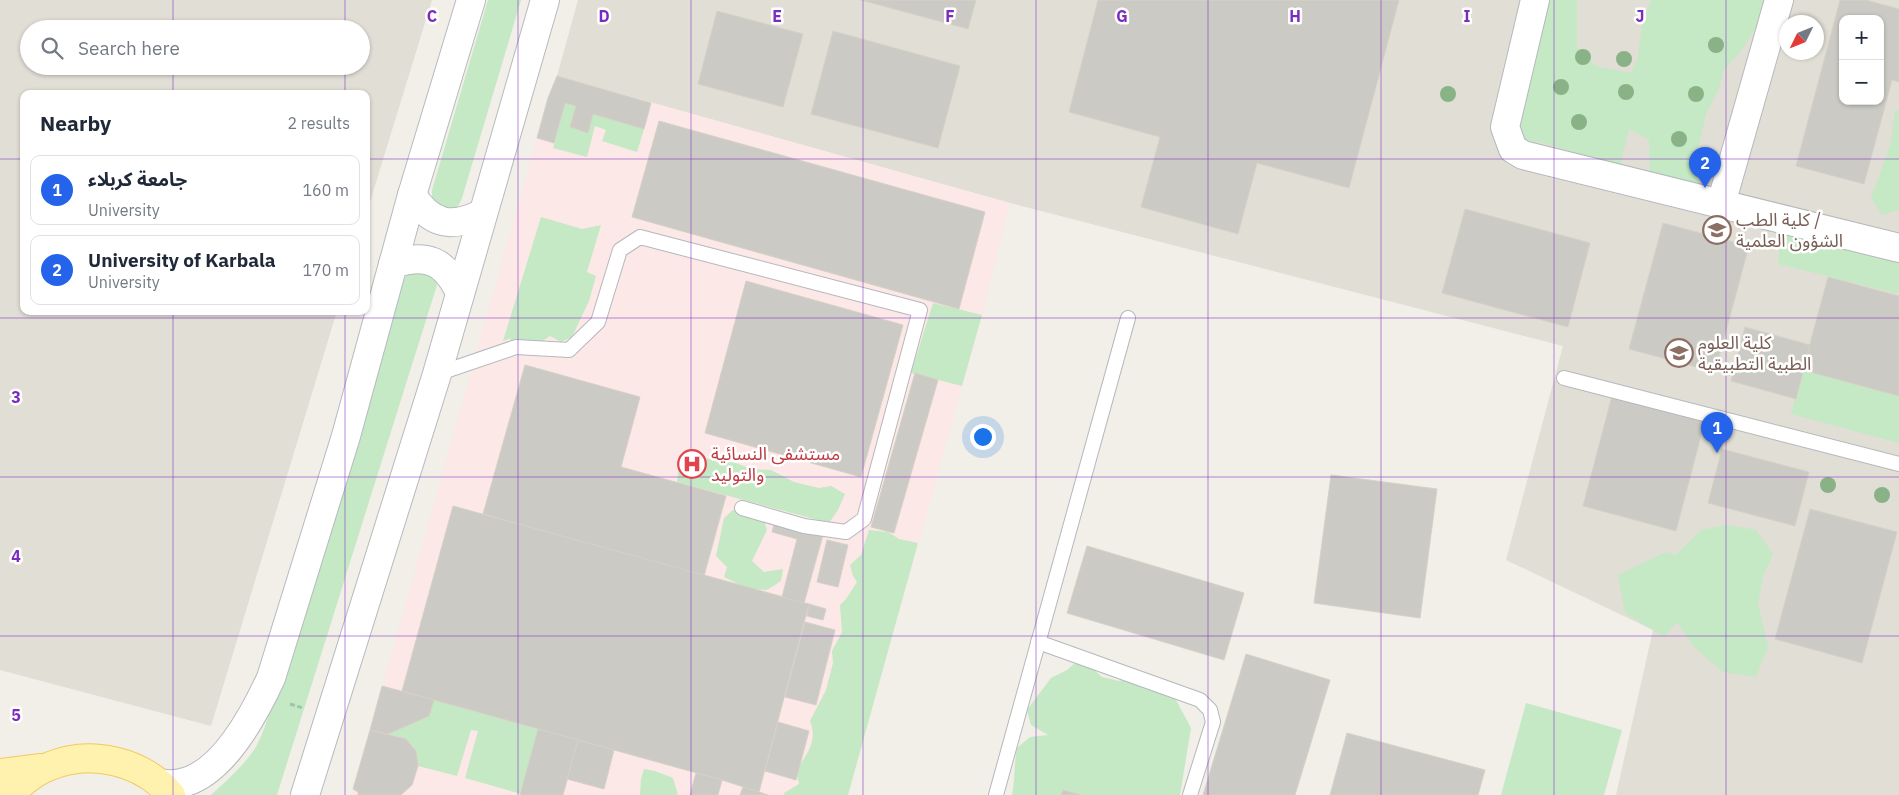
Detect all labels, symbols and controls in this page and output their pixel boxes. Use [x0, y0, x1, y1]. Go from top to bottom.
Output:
text: C [427, 6, 437, 26]
text: D [598, 6, 610, 26]
text: E [772, 6, 782, 26]
text: F [945, 6, 955, 26]
text: G [1116, 6, 1128, 26]
text: H [1289, 6, 1301, 26]
text: I [1464, 6, 1471, 26]
text: J [1636, 6, 1644, 26]
north arrow [1779, 15, 1824, 60]
map controls [1839, 15, 1884, 105]
button: + [1839, 15, 1884, 60]
search box [20, 20, 370, 75]
icon: search [38, 34, 66, 62]
text: Search here [78, 36, 180, 60]
button: − [1839, 60, 1884, 105]
text: Nearby [40, 109, 111, 137]
text: 2 results [287, 113, 350, 133]
pin: 2 [1689, 147, 1721, 188]
text: جامعة كربلاء [88, 167, 187, 191]
text: 1 [52, 180, 62, 200]
text: 160 m [302, 180, 349, 200]
text: University [88, 200, 160, 220]
place label: كلية الطب / الشؤون العلمية [1736, 208, 1843, 252]
school or university icon: كلية الطب / الشؤون العلمية [1702, 215, 1732, 245]
text: University of Karbala [88, 248, 276, 272]
text: 2 [52, 260, 62, 280]
text: 170 m [302, 260, 349, 280]
text: University [88, 272, 160, 292]
place label: كلية العلوم الطبية التطبيقية [1698, 331, 1811, 375]
school or university icon: كلية العلوم الطبية التطبيقية [1664, 338, 1694, 368]
text: 3 [11, 387, 21, 407]
pin: 1 [1701, 412, 1733, 453]
your location [970, 424, 996, 450]
place label: مستشفى النسائية والتوليد [711, 442, 840, 486]
hospital icon: مستشفى النسائية والتوليد [677, 449, 707, 479]
text: 4 [11, 546, 21, 566]
text: 5 [11, 705, 21, 725]

